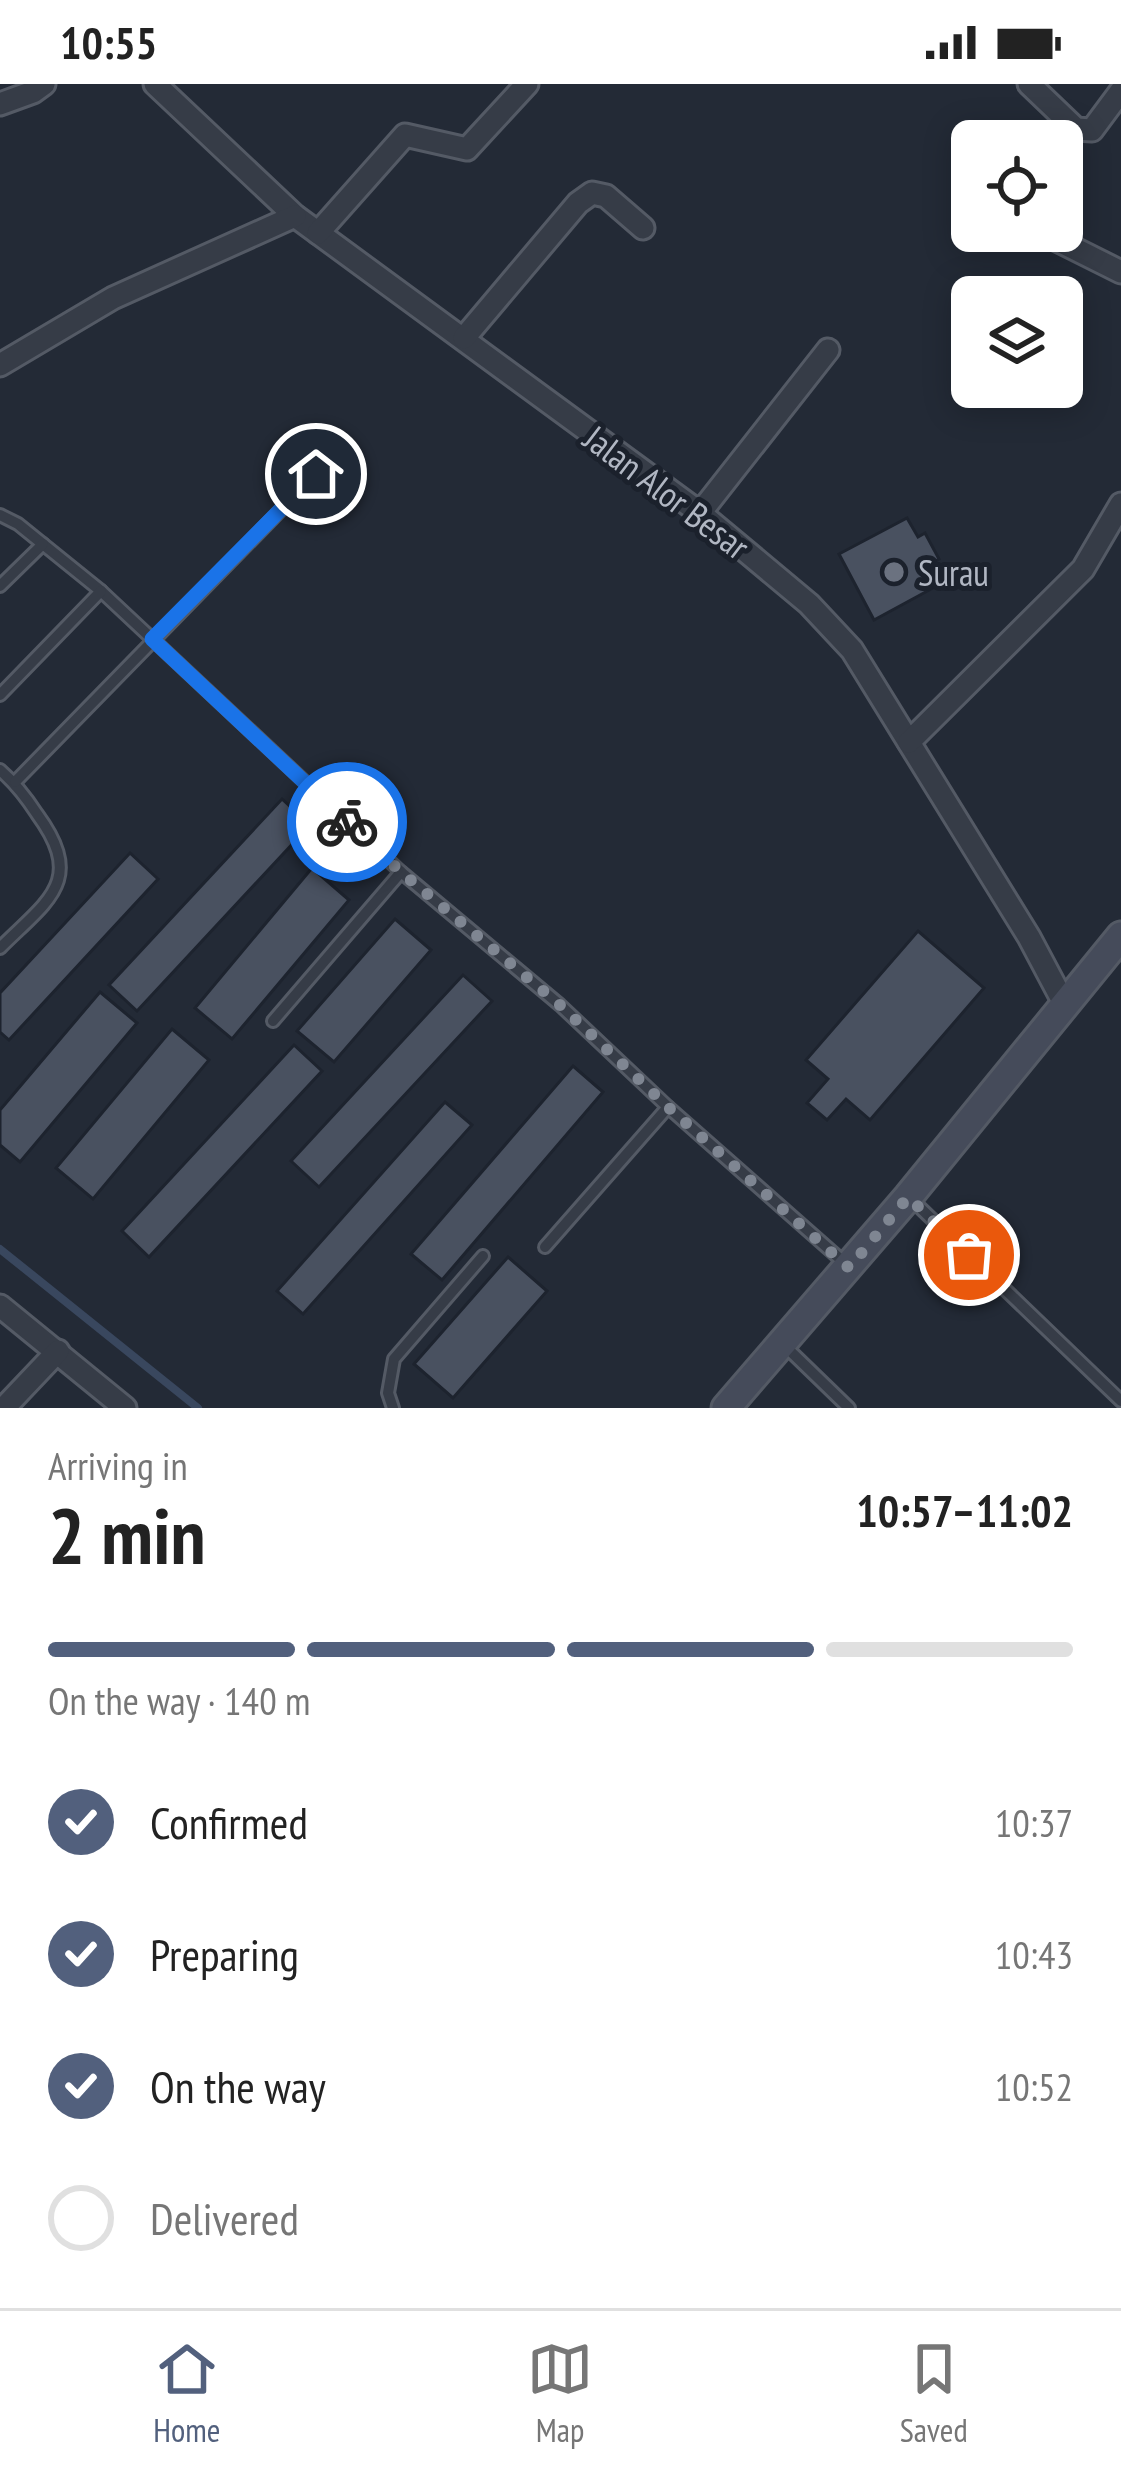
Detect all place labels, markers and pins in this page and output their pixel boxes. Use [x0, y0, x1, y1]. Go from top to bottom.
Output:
pin [265, 423, 367, 525]
place label: Surau [918, 549, 989, 596]
marker: Surau [881, 559, 907, 585]
pin [918, 1204, 1020, 1306]

